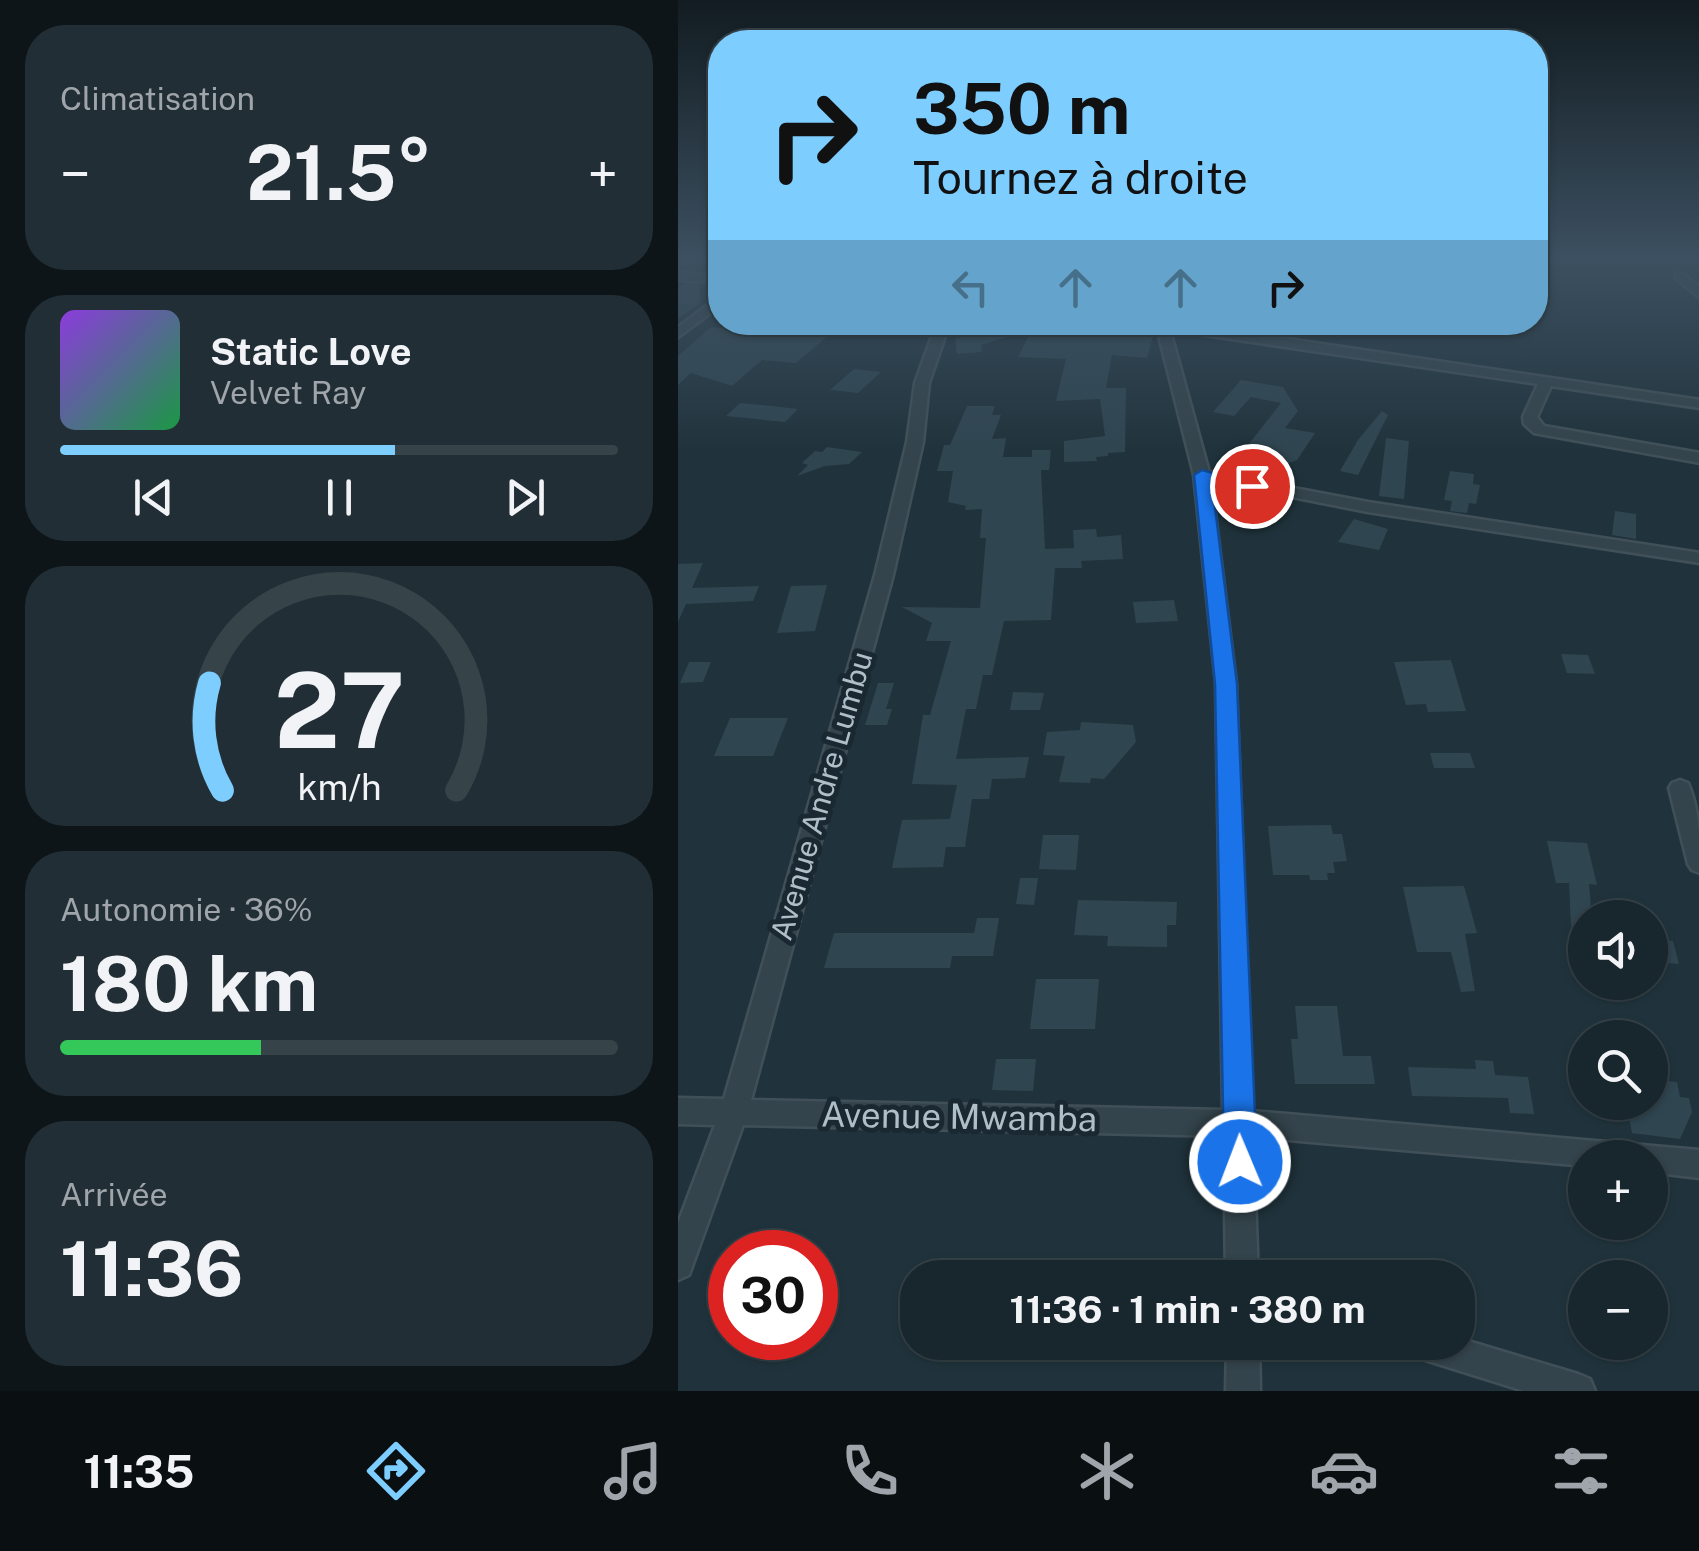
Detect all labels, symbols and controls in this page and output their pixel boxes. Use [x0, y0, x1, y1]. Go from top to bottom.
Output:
text: 350 m [913, 67, 1130, 150]
icon: right [748, 70, 878, 200]
text: Climatisation [60, 80, 255, 117]
text: 21.5° [246, 129, 432, 217]
text: − [60, 142, 91, 206]
text: + [588, 142, 618, 206]
text: Tournez à droite [913, 151, 1248, 204]
icon: left [943, 260, 998, 315]
icon: ahead [1048, 260, 1103, 315]
icon: ahead [1153, 260, 1208, 315]
icon: right [1258, 260, 1313, 315]
text: Static Love [210, 329, 412, 374]
text: Velvet Ray [210, 374, 366, 411]
pin [1210, 444, 1295, 529]
icon: arrive [1225, 459, 1280, 514]
icon: previous [126, 470, 181, 525]
icon: pause [312, 470, 367, 525]
icon: next [498, 470, 553, 525]
street label: Avenue Andre Lumbu [763, 647, 879, 944]
text: 27 [273, 649, 405, 771]
text: km/h [297, 766, 381, 808]
text: Autonomie · 36% [60, 891, 313, 928]
map controls [1568, 900, 1668, 1360]
button: sound [1568, 900, 1668, 1000]
text: 180 km [60, 940, 318, 1028]
button: search [1568, 1020, 1668, 1120]
street label: Avenue Mwamba [821, 1094, 1097, 1139]
position arrow [1188, 1110, 1292, 1214]
button: + [1568, 1140, 1668, 1240]
text: Arrivée [60, 1176, 168, 1213]
text: 11:36 [60, 1225, 244, 1313]
speed limit sign: 30 [708, 1230, 838, 1360]
button: − [1568, 1260, 1668, 1360]
text: 11:36 · 1 min · 380 m [1009, 1287, 1366, 1332]
icon: directions [361, 1436, 431, 1506]
icon: music [598, 1436, 668, 1506]
icon: phone [835, 1436, 905, 1506]
icon: climate [1072, 1436, 1142, 1506]
icon: car [1309, 1436, 1379, 1506]
icon: filters [1546, 1436, 1616, 1506]
text: 11:35 [83, 1445, 194, 1498]

